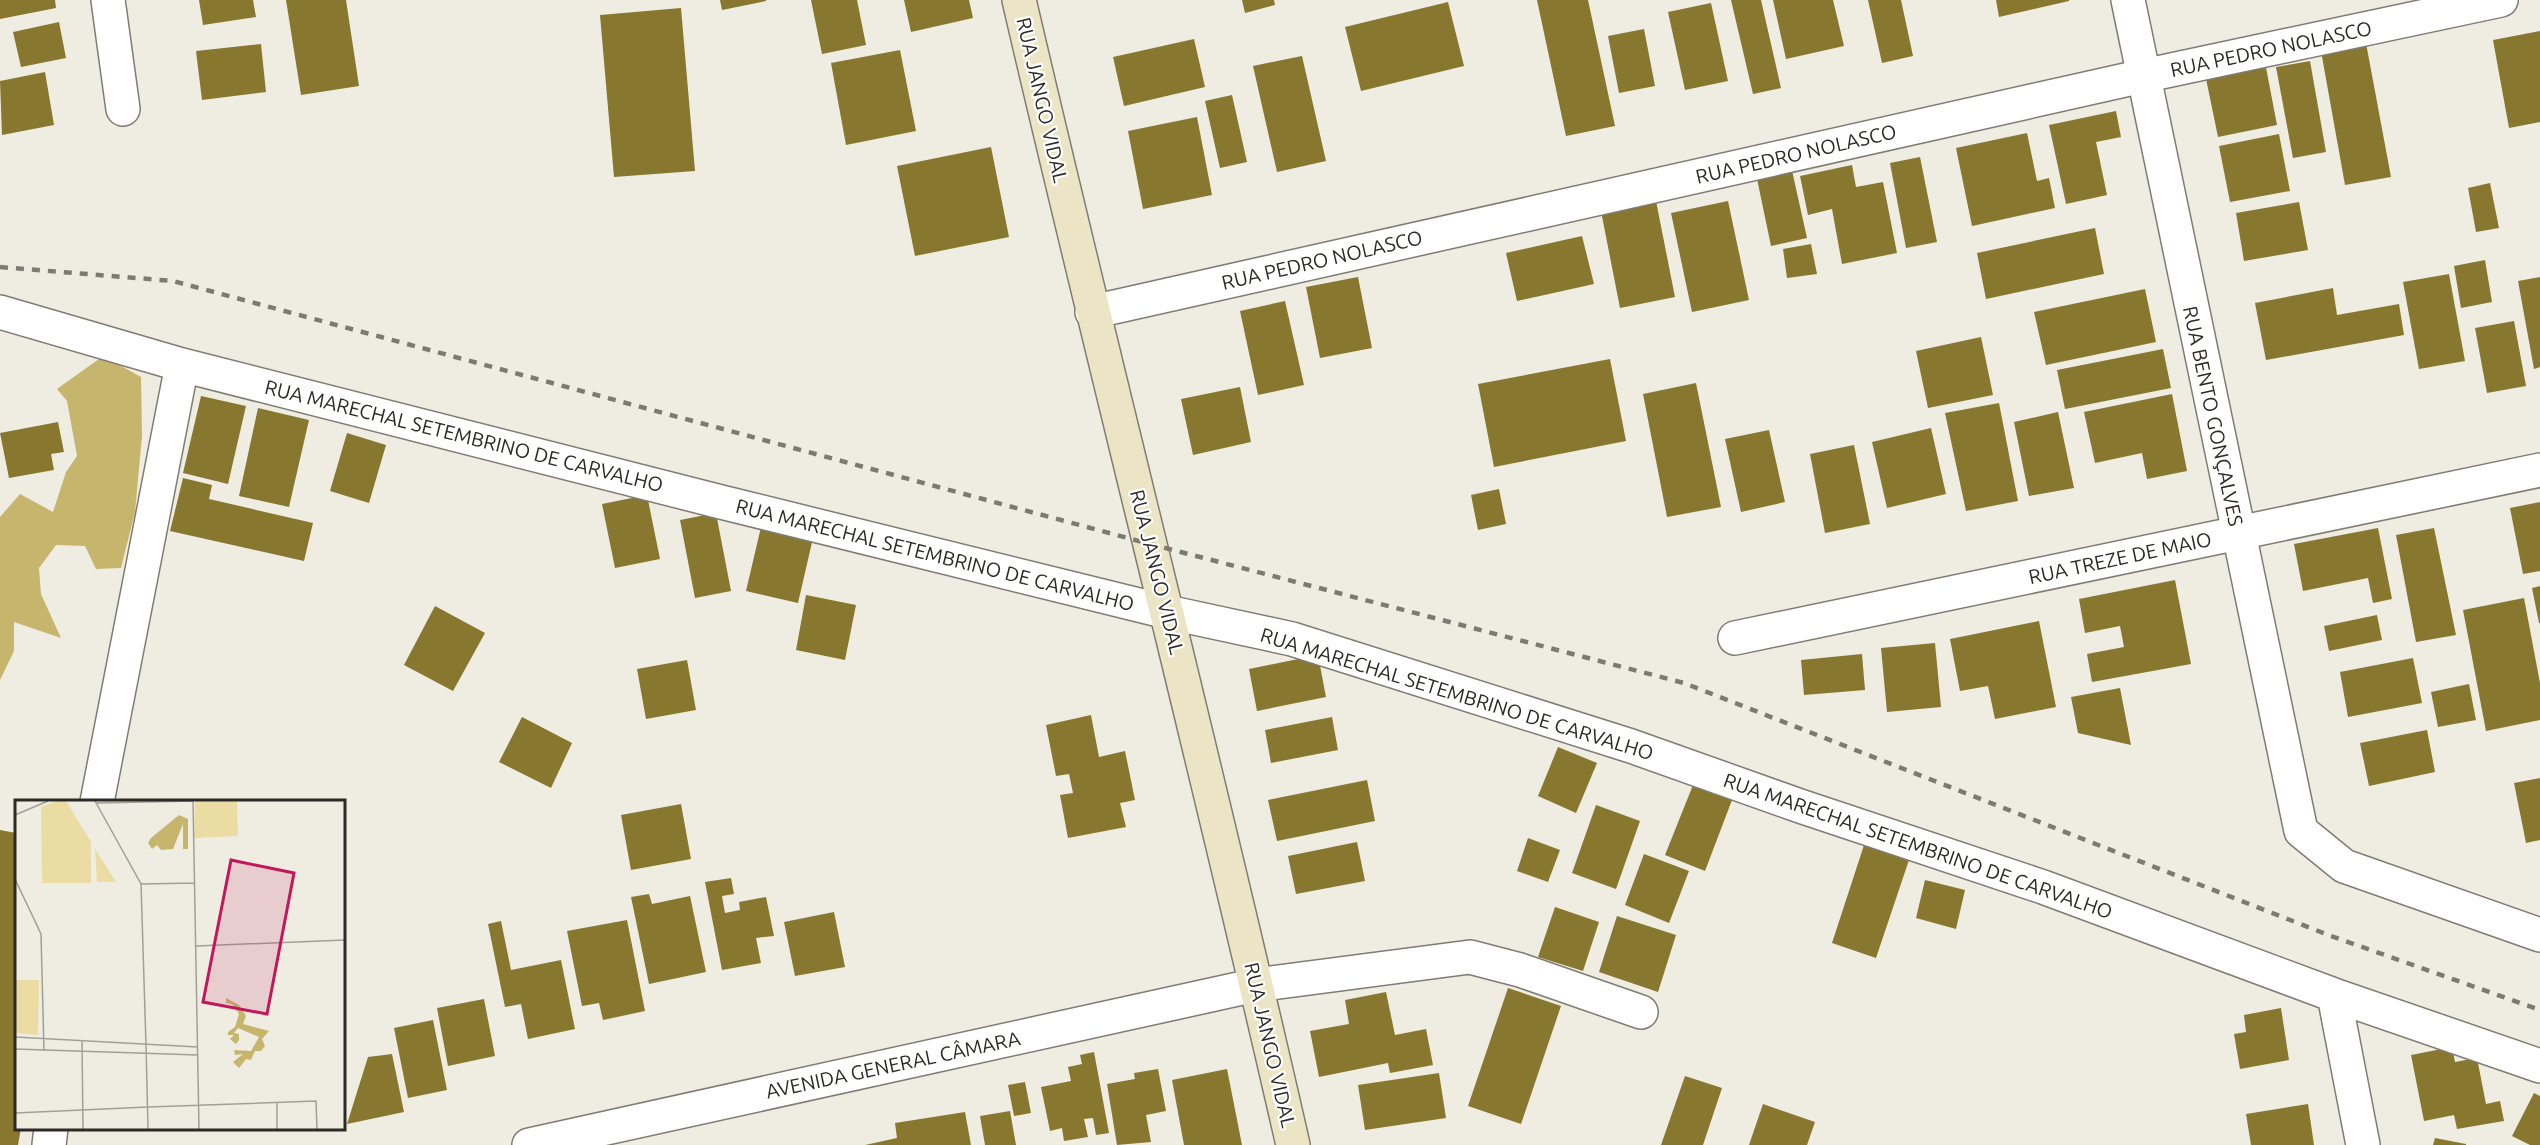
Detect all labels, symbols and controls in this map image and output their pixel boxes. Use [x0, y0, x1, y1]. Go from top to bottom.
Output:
street label: RUA JANGO VIDAL [1012, 15, 1073, 185]
street label: RUA PEDRO NOLASCO [2168, 16, 2374, 81]
street label: RUA PEDRO NOLASCO [1693, 119, 1899, 188]
street label: RUA PEDRO NOLASCO [1219, 225, 1425, 294]
street label: RUA BENTO GONÇALVES [2179, 304, 2248, 528]
street label: RUA MARECHAL SETEMBRINO DE CARVALHO [262, 375, 666, 496]
street label: RUA JANGO VIDAL [1126, 487, 1189, 657]
street label: RUA MARECHAL SETEMBRINO DE CARVALHO [733, 494, 1137, 615]
street label: RUA TREZE DE MAIO [2026, 527, 2214, 588]
street label: RUA MARECHAL SETEMBRINO DE CARVALHO [1258, 623, 1656, 764]
street label: RUA MARECHAL SETEMBRINO DE CARVALHO [1721, 768, 2116, 923]
inset map [15, 800, 345, 1130]
street label: RUA JANGO VIDAL [1240, 960, 1301, 1130]
street label: AVENIDA GENERAL CÂMARA [763, 1026, 1022, 1103]

